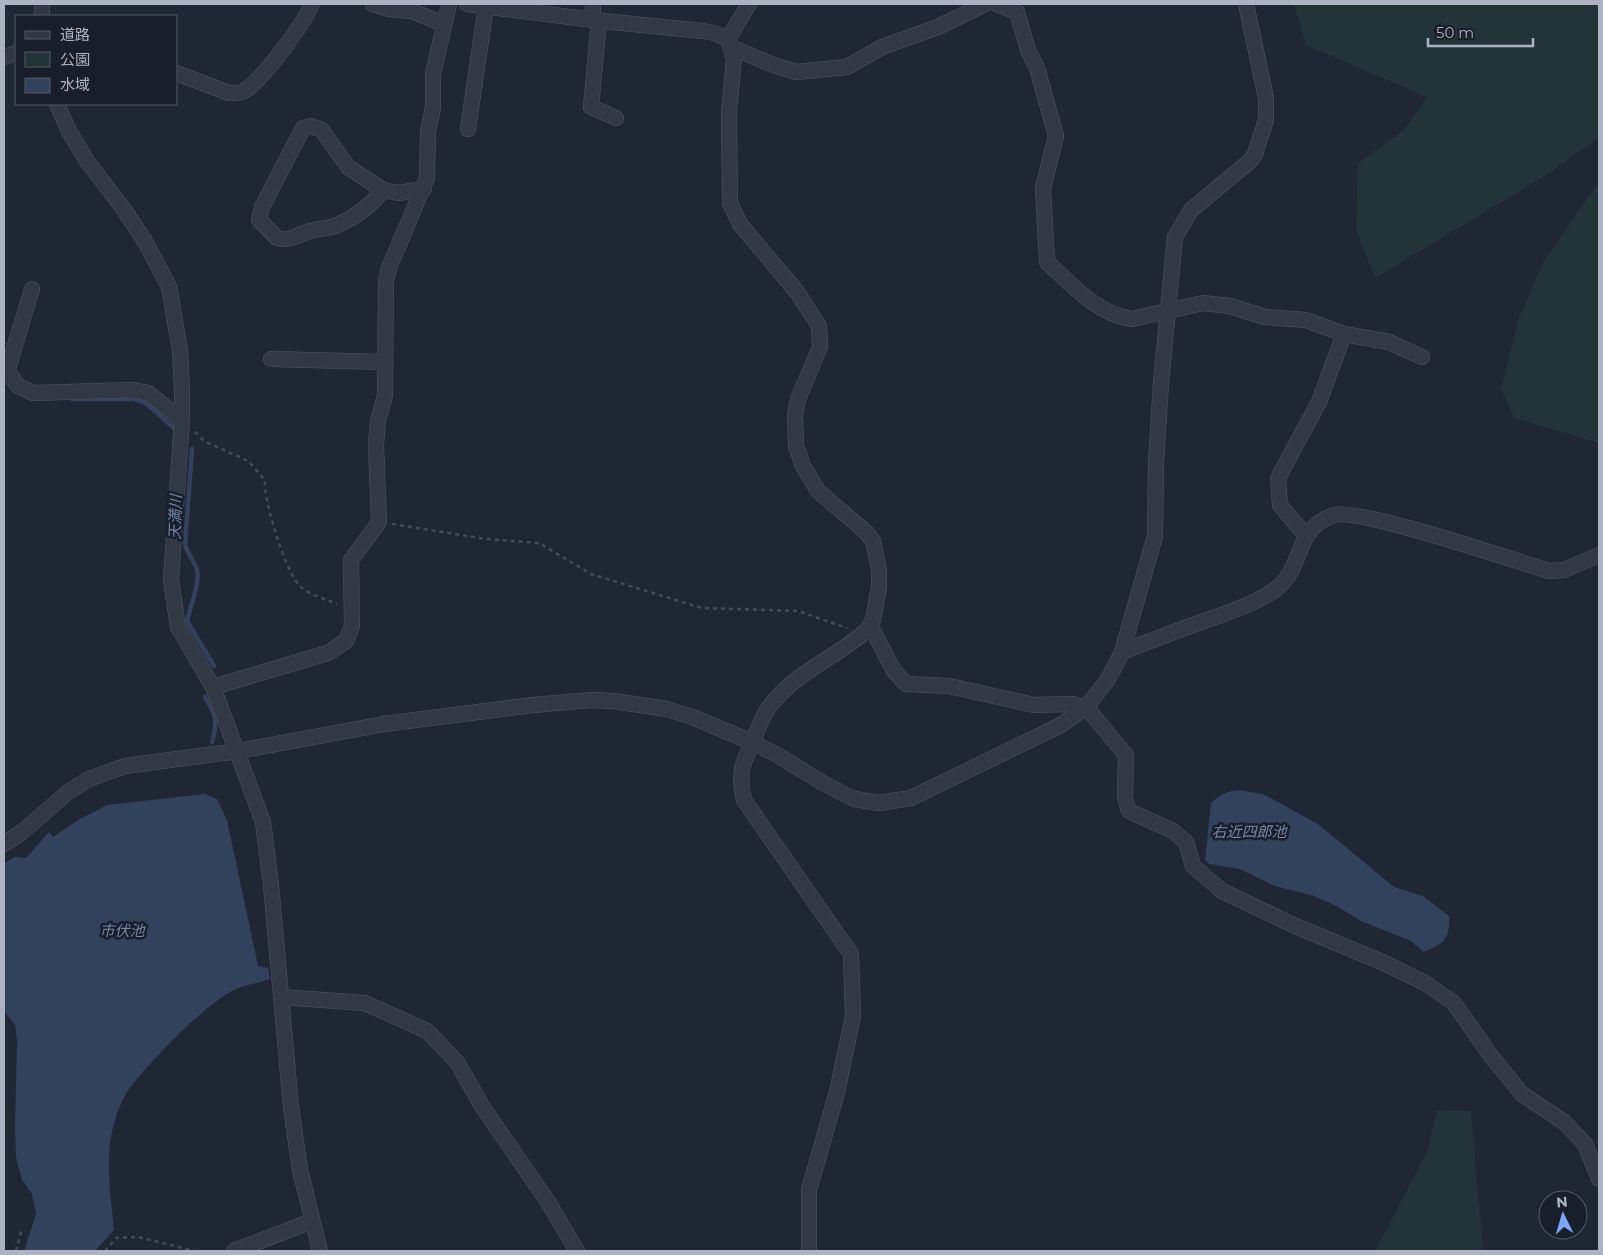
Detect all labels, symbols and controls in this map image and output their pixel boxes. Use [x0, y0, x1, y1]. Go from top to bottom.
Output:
legend [15, 15, 178, 105]
scale bar [1428, 15, 1533, 47]
text: 50 m [1436, 23, 1474, 42]
text: 道路 [60, 25, 90, 44]
text: 公園 [60, 50, 90, 69]
text: 水域 [60, 75, 90, 94]
water label: 天満川 [165, 492, 185, 540]
water label: 右近四郎池 [1211, 822, 1288, 841]
water label: 市伏池 [99, 921, 146, 940]
north arrow [1538, 1190, 1588, 1240]
text: N [1555, 1193, 1568, 1212]

